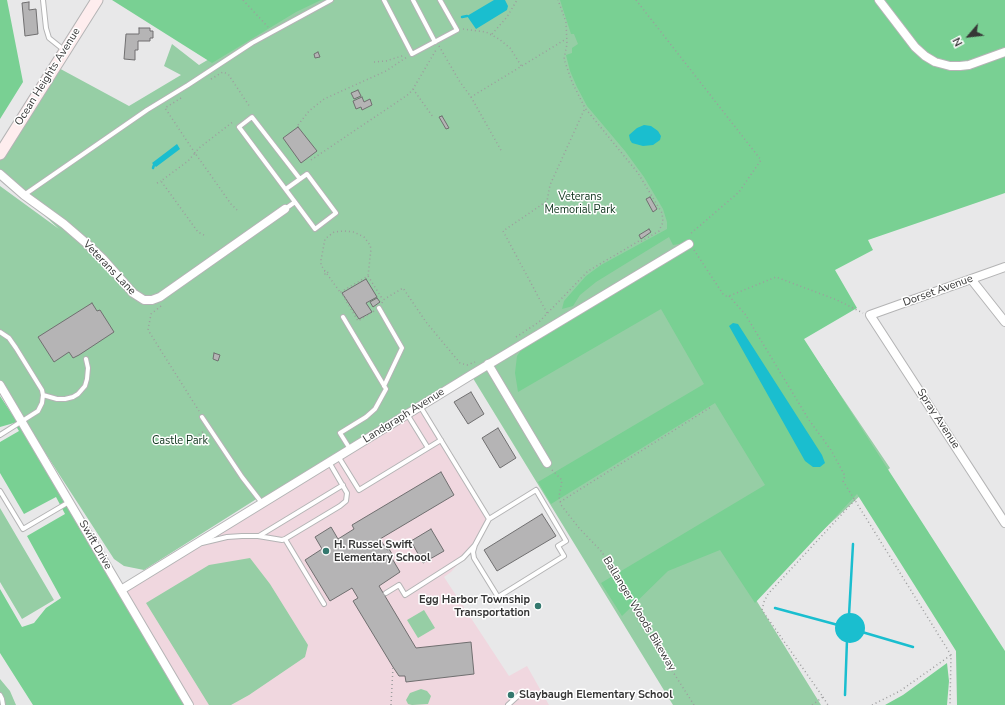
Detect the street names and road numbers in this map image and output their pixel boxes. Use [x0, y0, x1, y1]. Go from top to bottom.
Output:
street label: Ocean Heights Avenue [12, 26, 84, 128]
street label: Veterans Lane [80, 238, 138, 298]
street label: Dorset Avenue [901, 272, 975, 310]
street label: Landgraph Avenue [361, 386, 447, 446]
street label: Spray Avenue [914, 387, 962, 451]
street label: Swift Drive [76, 518, 114, 572]
street label: Ballanger Woods Bikeway [600, 555, 678, 673]

